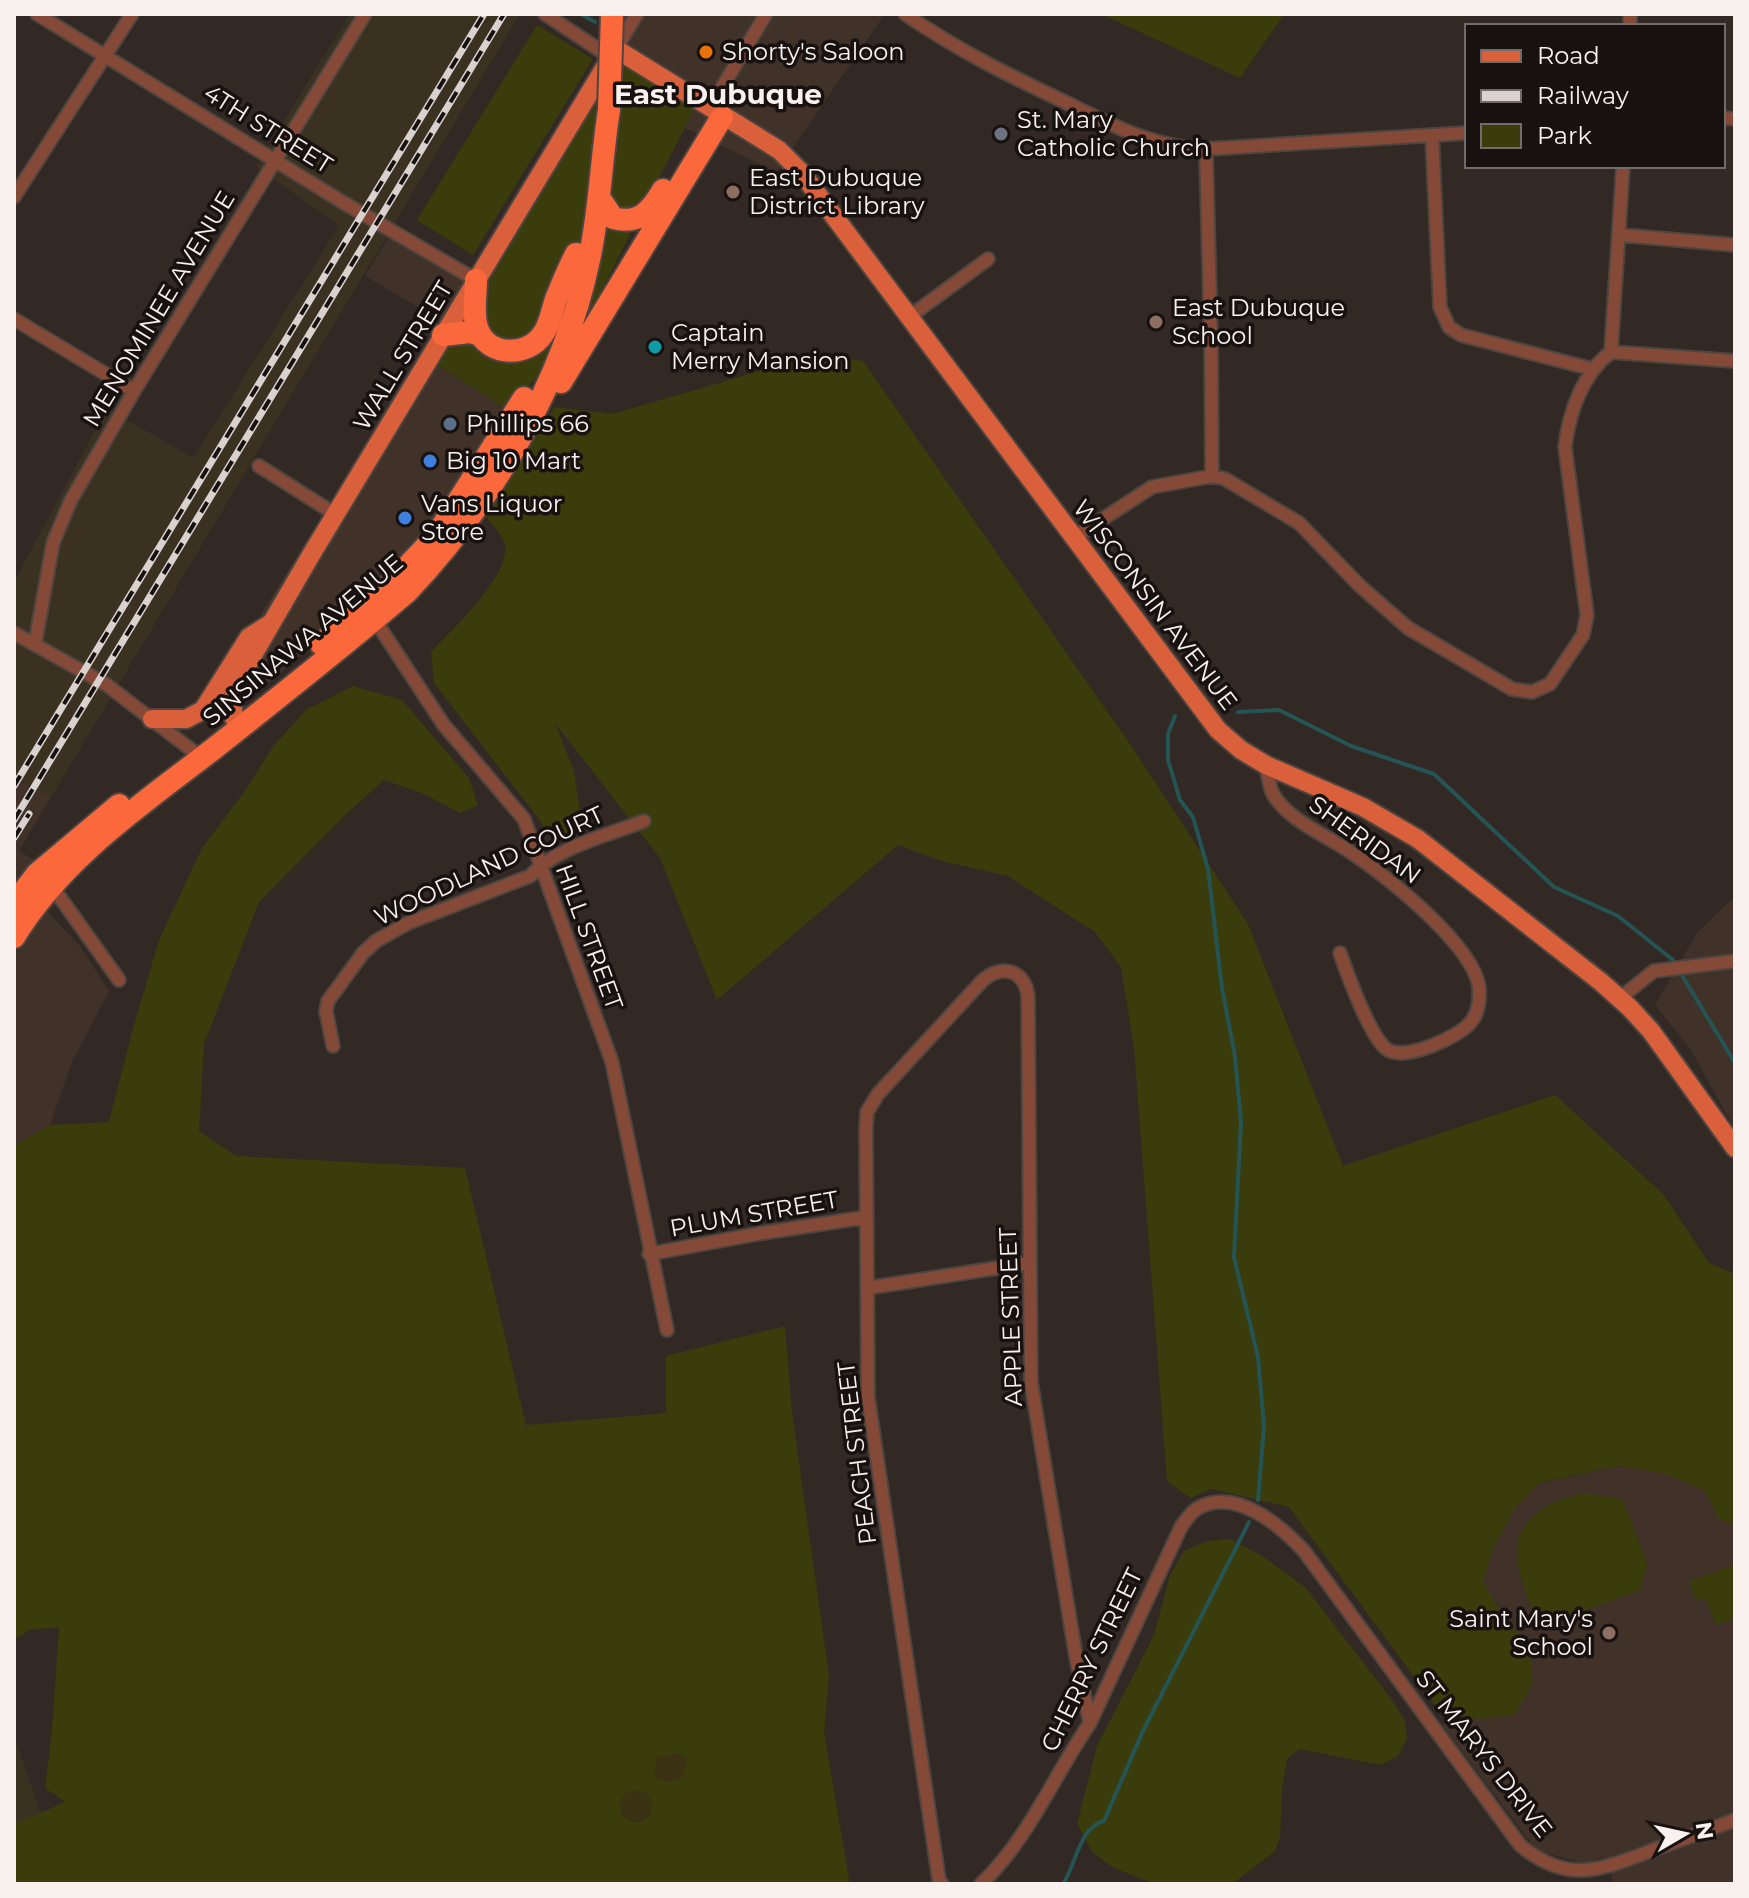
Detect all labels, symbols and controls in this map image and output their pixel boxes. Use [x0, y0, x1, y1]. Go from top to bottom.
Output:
legend [1465, 24, 1725, 168]
place label: Shorty's Saloon [722, 37, 904, 66]
text: Road [1537, 41, 1600, 70]
marker: Shorty's Saloon [697, 43, 715, 61]
district label: East Dubuque [614, 77, 822, 111]
street label: 4TH STREET [199, 78, 338, 180]
text: Railway [1537, 81, 1629, 110]
place label: St. Mary Catholic Church [1017, 105, 1210, 162]
text: Park [1537, 121, 1592, 150]
marker: St. Mary Catholic Church [992, 125, 1010, 143]
place label: East Dubuque District Library [749, 163, 924, 220]
marker: East Dubuque District Library [724, 183, 742, 201]
street label: MENOMINEE AVENUE [77, 186, 241, 432]
street label: WALL STREET [347, 276, 459, 436]
place label: East Dubuque School [1172, 293, 1345, 350]
marker: East Dubuque School [1147, 313, 1165, 331]
place label: Captain Merry Mansion [671, 318, 849, 375]
marker: Captain Merry Mansion [646, 338, 664, 356]
place label: Phillips 66 [466, 409, 589, 438]
marker: Phillips 66 [441, 415, 459, 433]
place label: Big 10 Mart [446, 446, 581, 475]
marker: Big 10 Mart [421, 452, 439, 470]
place label: Vans Liquor Store [421, 489, 562, 546]
street label: WISCONSIN AVENUE [1067, 494, 1244, 715]
marker: Vans Liquor Store [396, 509, 414, 527]
street label: SINSINAWA AVENUE [197, 548, 409, 732]
street label: SHERIDAN [1304, 789, 1427, 890]
street label: WOODLAND COURT [370, 800, 608, 931]
street label: HILL STREET [550, 860, 629, 1014]
street label: PLUM STREET [667, 1184, 841, 1243]
street label: APPLE STREET [993, 1227, 1028, 1407]
street label: PEACH STREET [831, 1360, 882, 1546]
street label: CHERRY STREET [1035, 1563, 1149, 1756]
place label: Saint Mary's School [1449, 1604, 1593, 1661]
marker: Saint Mary's School [1600, 1624, 1618, 1642]
street label: ST MARYS DRIVE [1410, 1664, 1559, 1843]
north arrow [1645, 1794, 1725, 1874]
text: N [1690, 1820, 1719, 1842]

